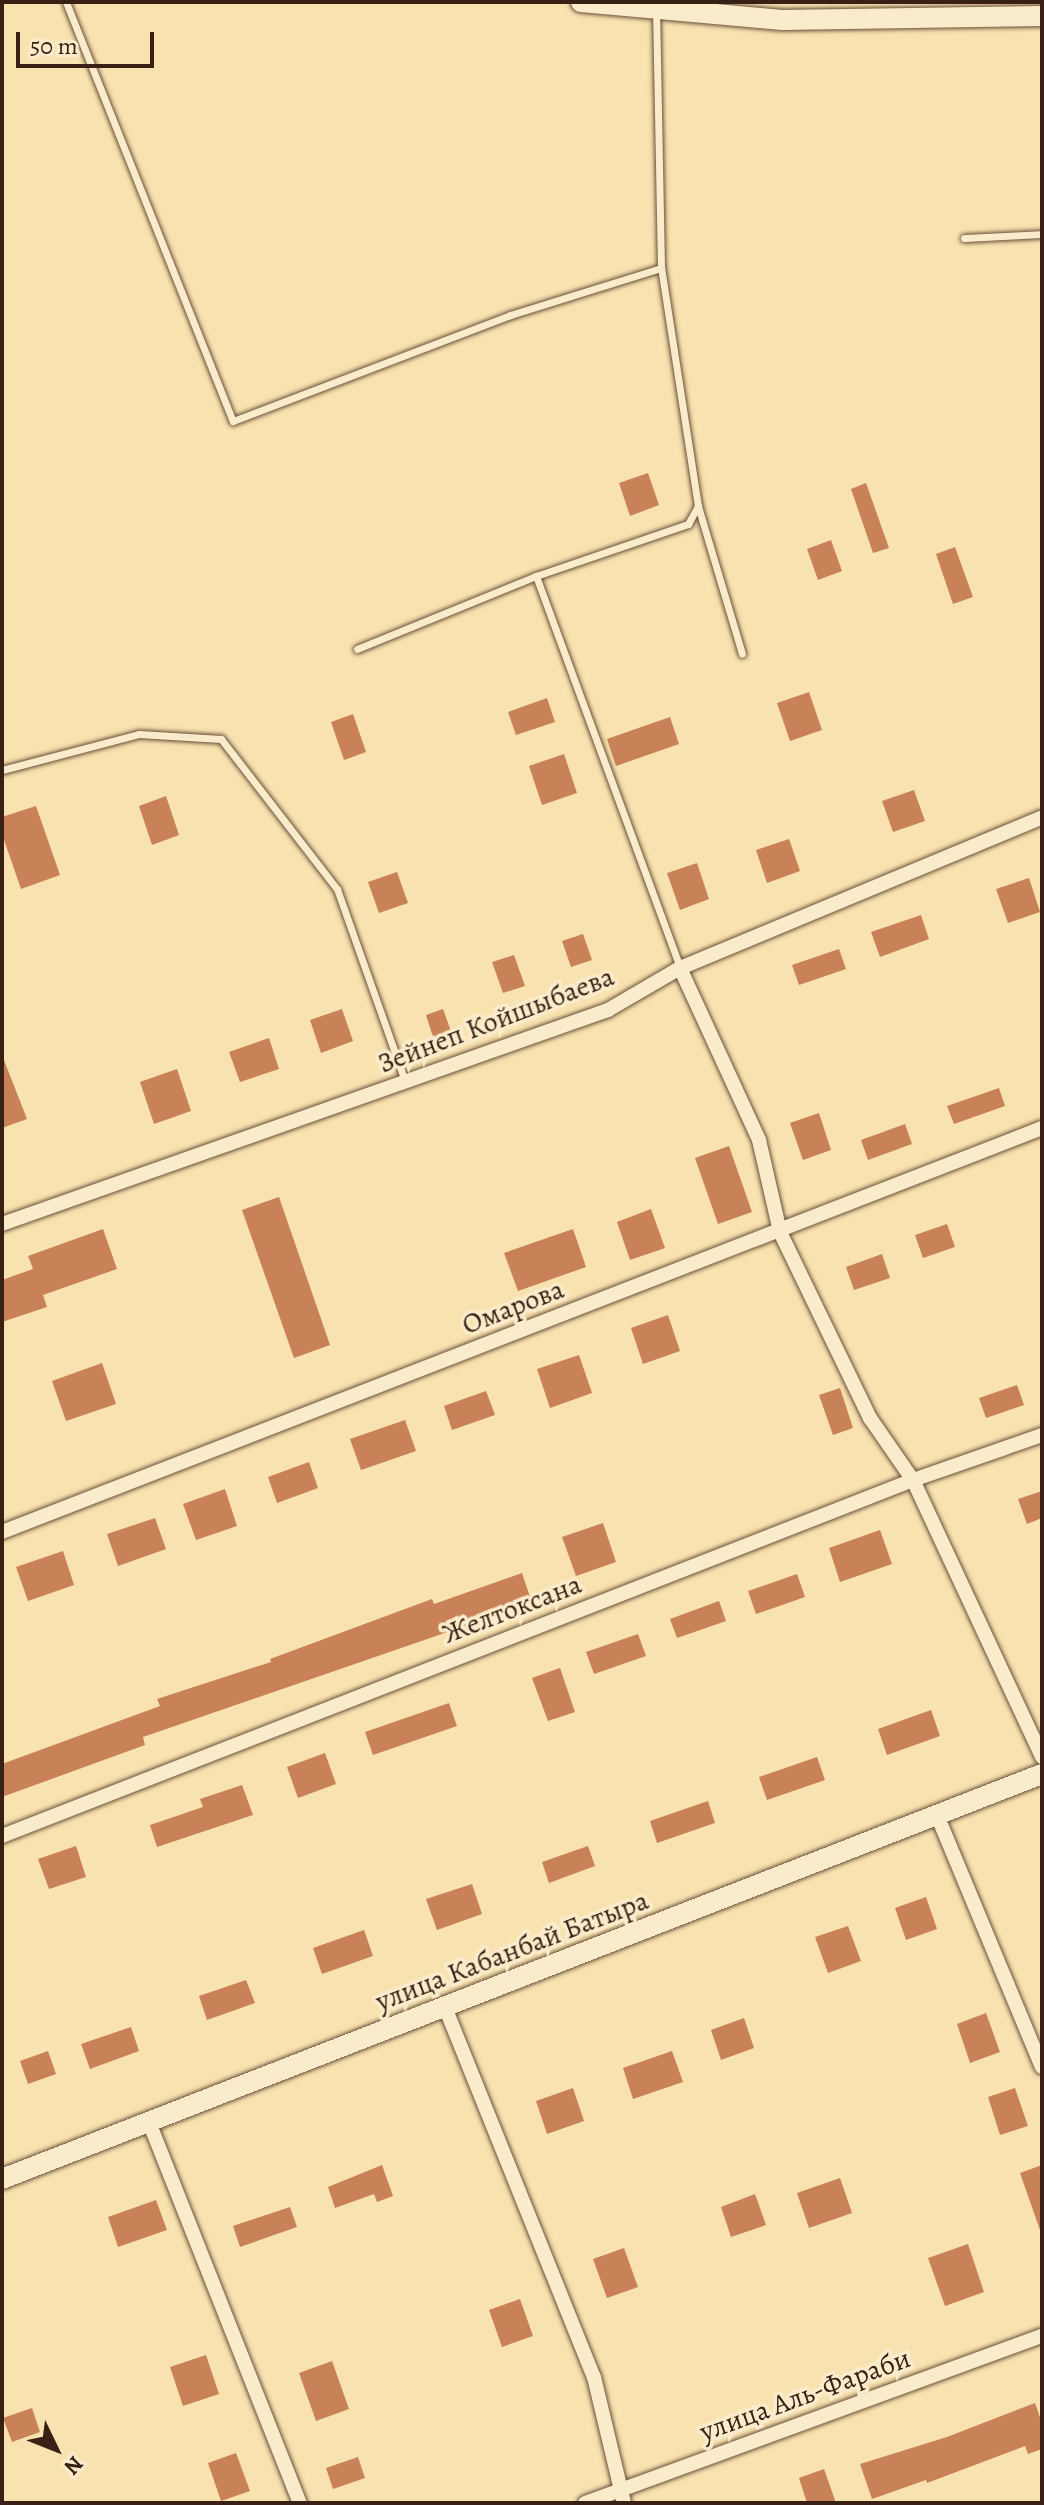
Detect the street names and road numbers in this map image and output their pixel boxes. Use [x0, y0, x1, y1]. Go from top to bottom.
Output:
street label: Зейнеп Койшыбаева [373, 960, 619, 1080]
street label: Омарова [457, 1272, 569, 1342]
street label: Желтоксана [438, 1567, 586, 1651]
street label: улица Кабанбай Батыра [371, 1883, 653, 2019]
street label: улица Аль-Фараби [695, 2341, 915, 2449]

